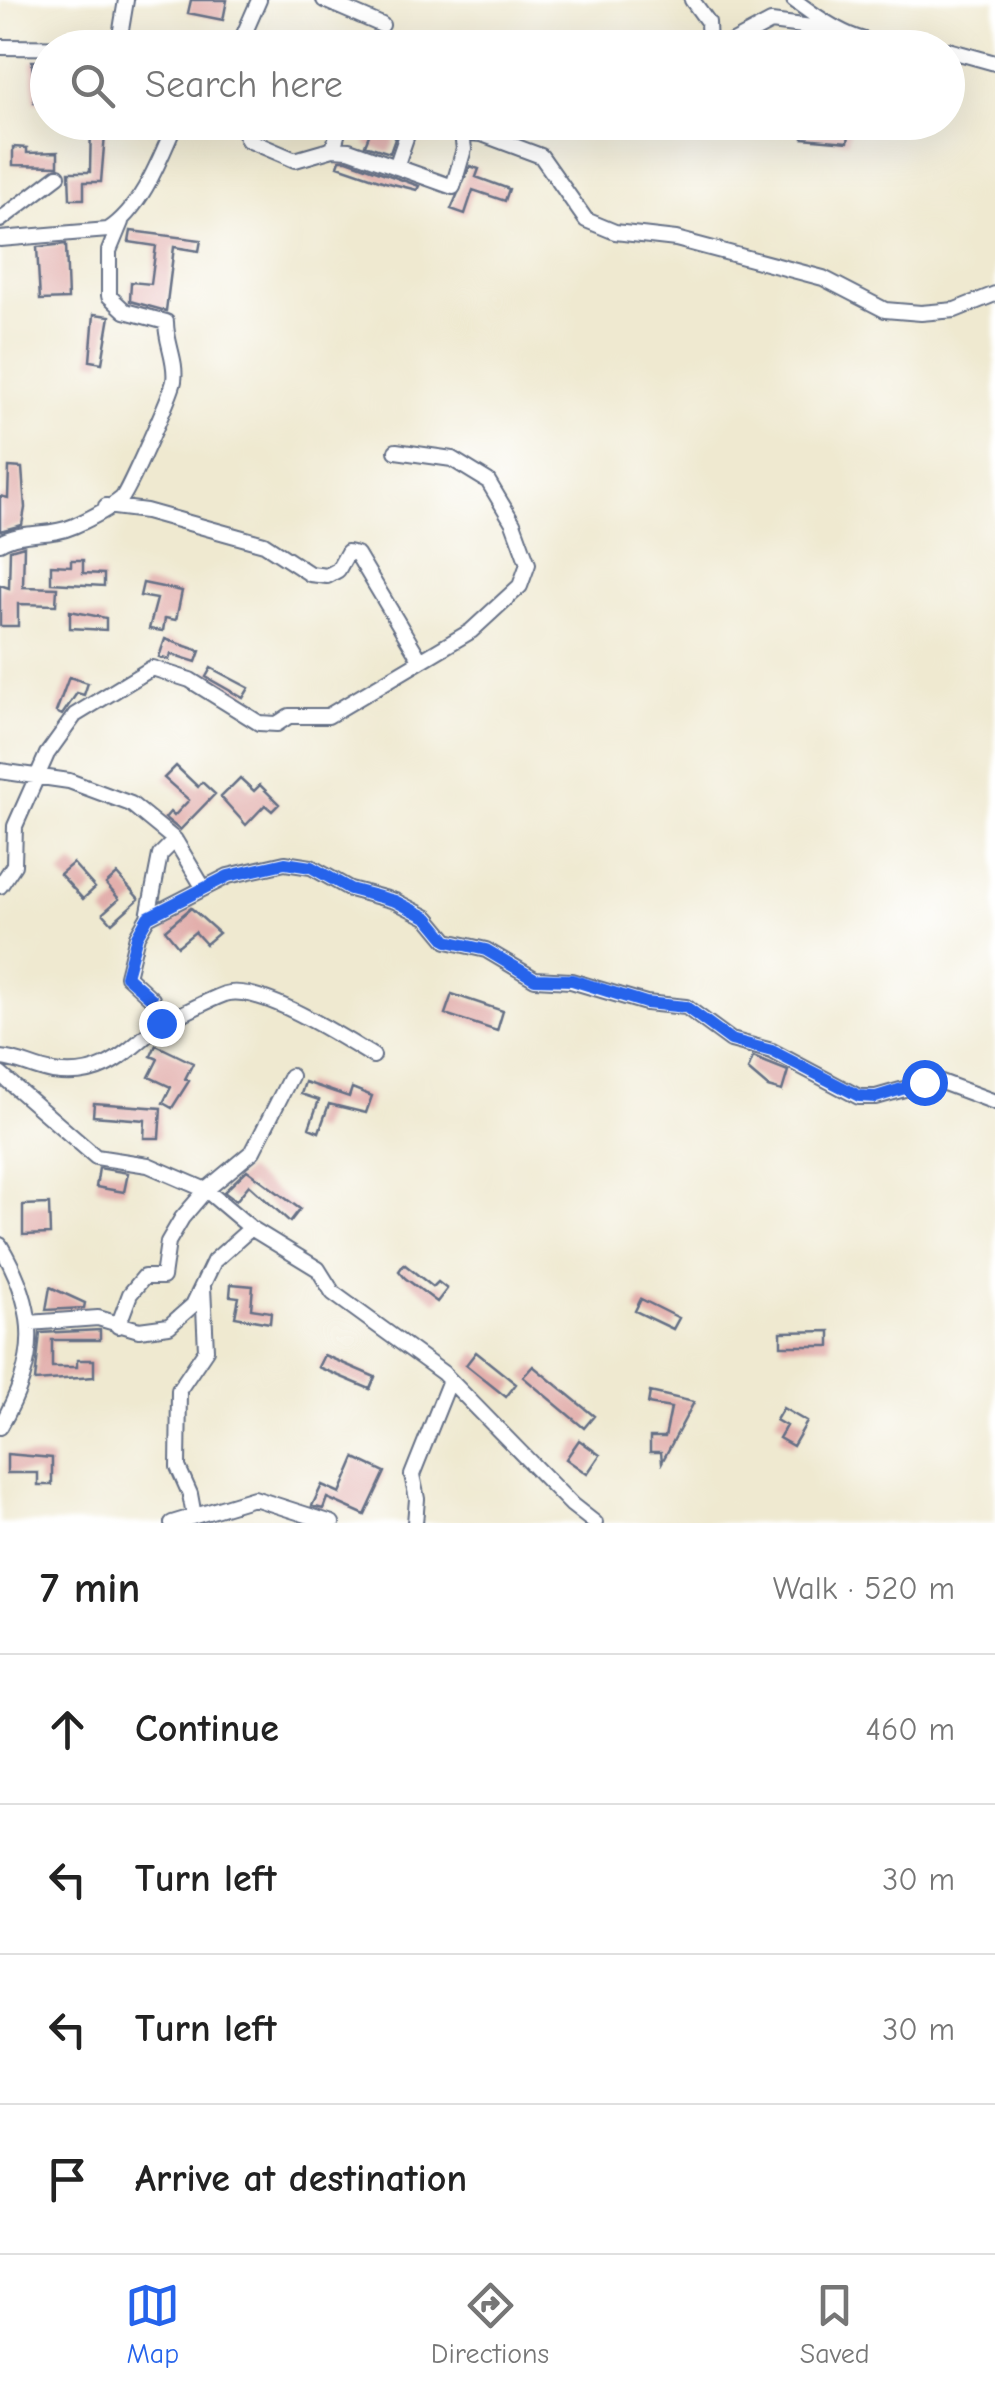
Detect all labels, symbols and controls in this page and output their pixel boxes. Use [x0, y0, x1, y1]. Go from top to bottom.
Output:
search box [30, 30, 965, 140]
icon: search [65, 58, 120, 113]
text: Search here [145, 63, 343, 107]
route end [139, 1001, 185, 1047]
route start [902, 1060, 948, 1106]
text: 7 min [40, 1564, 140, 1613]
text: Walk · 520 m [773, 1570, 955, 1607]
icon: ahead [40, 1702, 95, 1757]
text: Continue [135, 1707, 279, 1751]
text: 460 m [866, 1711, 955, 1748]
icon: left [40, 1852, 95, 1907]
text: Turn left [135, 1857, 276, 1901]
text: 30 m [882, 1861, 955, 1898]
icon: left [40, 2002, 95, 2057]
text: Turn left [135, 2007, 276, 2051]
text: 30 m [882, 2011, 955, 2048]
icon: arrive [40, 2152, 95, 2207]
text: Arrive at destination [135, 2157, 467, 2201]
tab: Map [125, 2278, 180, 2370]
tab: Directions [431, 2278, 549, 2370]
tab: Saved [800, 2278, 870, 2370]

